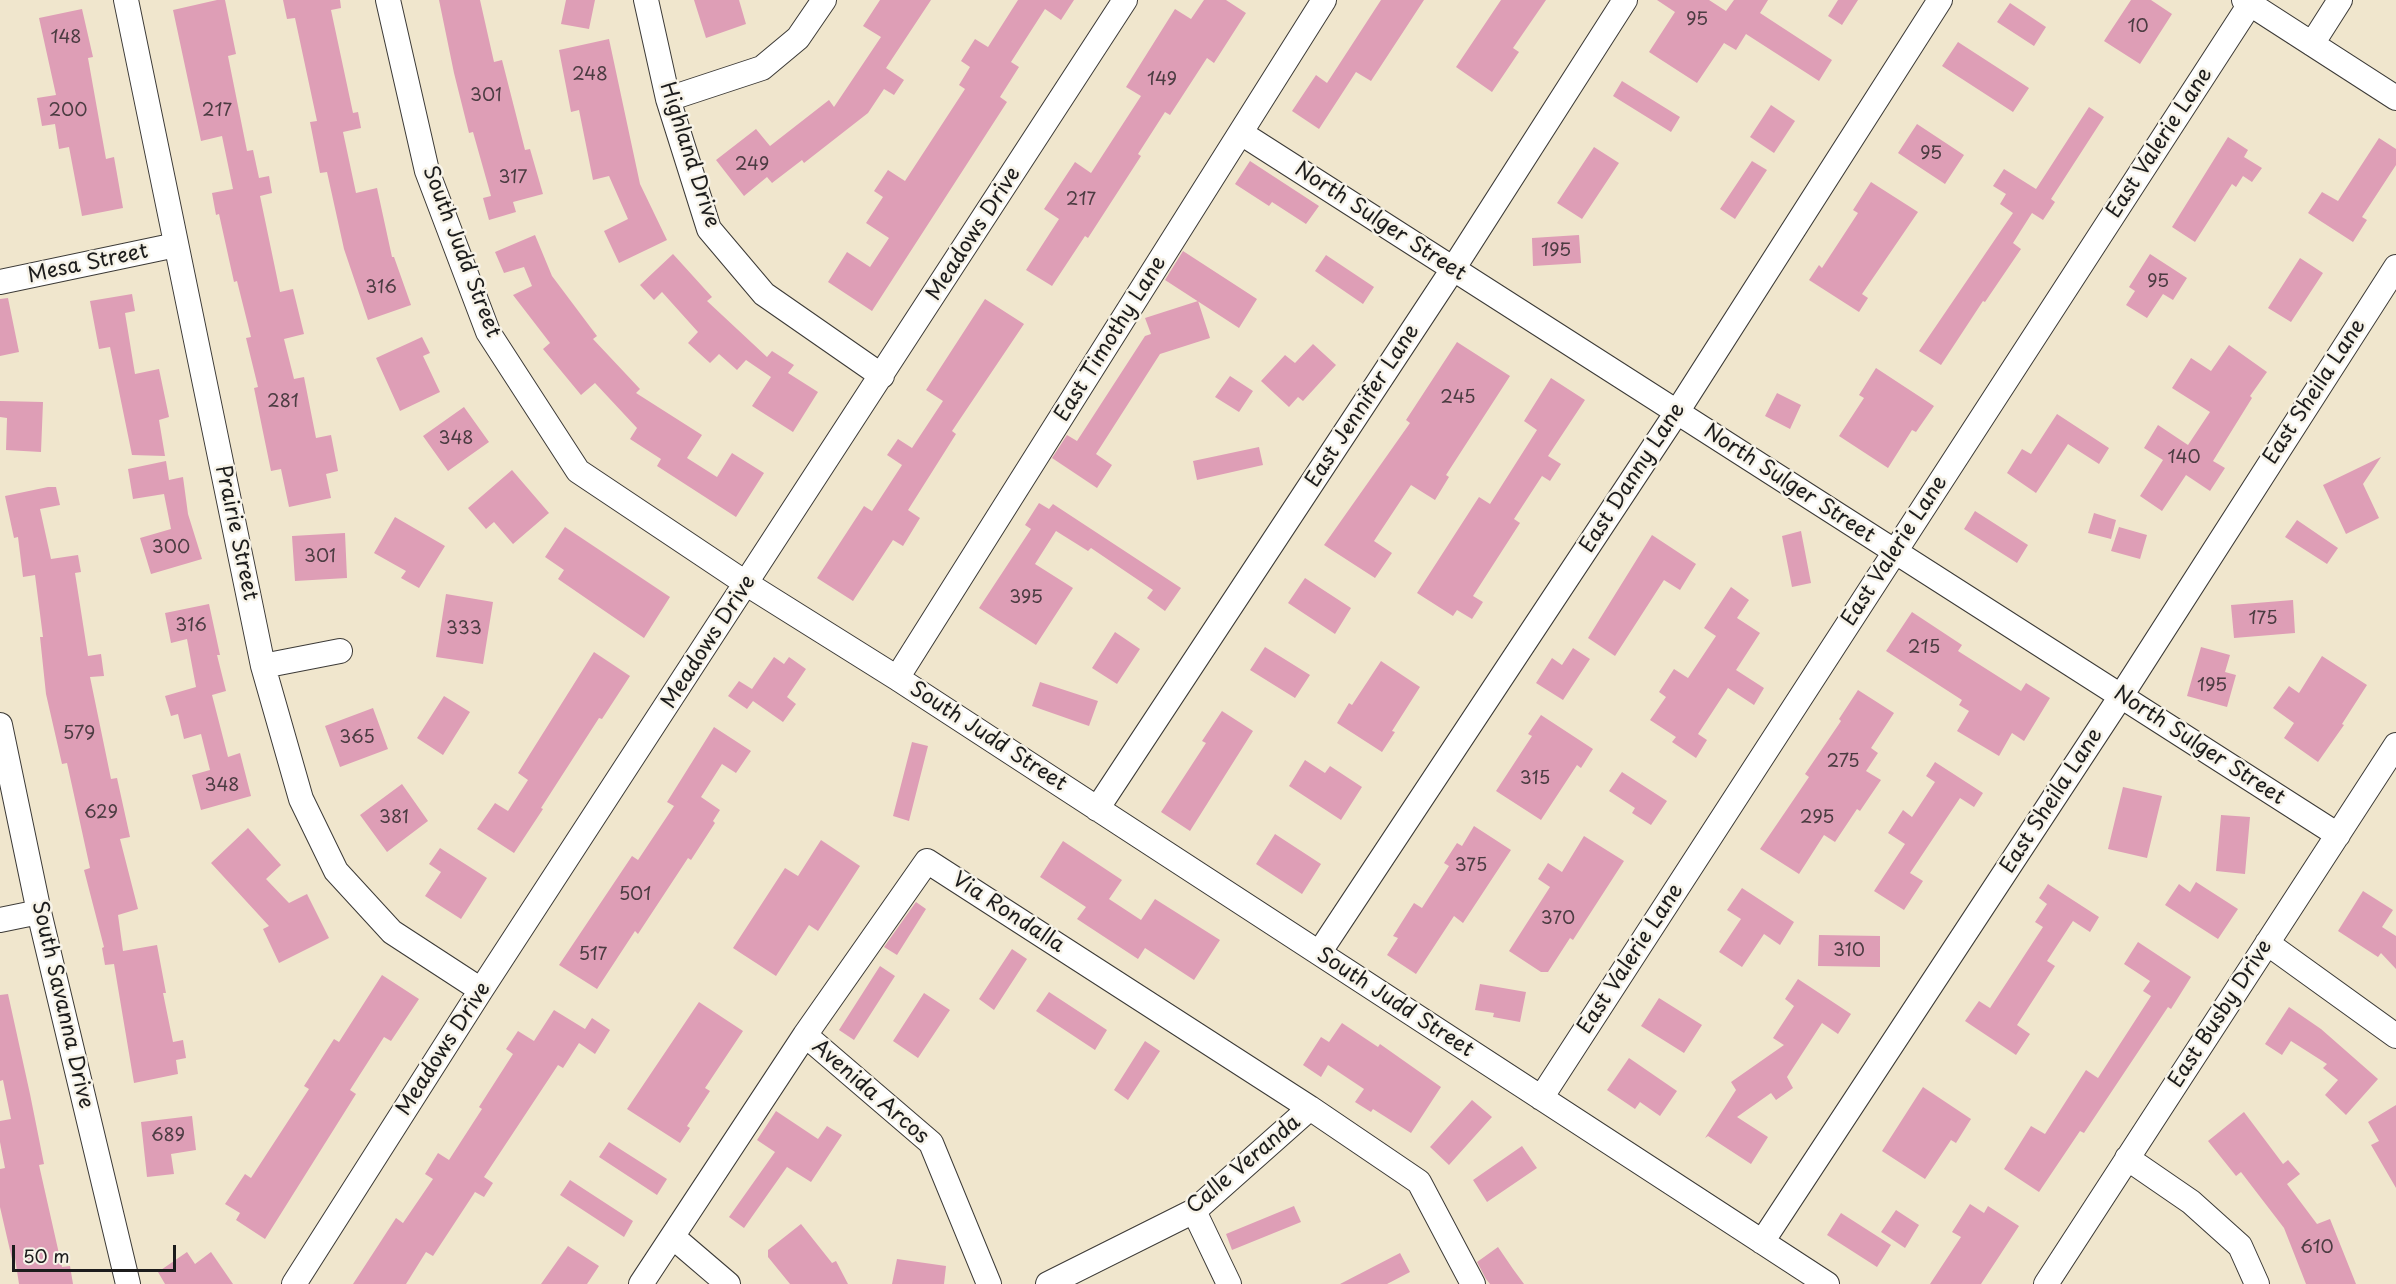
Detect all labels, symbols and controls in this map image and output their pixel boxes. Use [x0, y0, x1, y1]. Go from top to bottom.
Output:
house number: 95 [1686, 9, 1708, 31]
house number: 10 [2127, 16, 2149, 38]
house number: 148 [50, 27, 82, 49]
street label: East Valerie Lane [2102, 63, 2218, 223]
house number: 248 [572, 64, 608, 86]
house number: 149 [1147, 69, 1177, 91]
street label: Highland Drive [654, 79, 724, 231]
house number: 301 [470, 85, 502, 107]
house number: 200 [49, 100, 87, 122]
house number: 217 [202, 100, 232, 122]
house number: 95 [1920, 143, 1942, 165]
house number: 249 [735, 154, 769, 176]
street label: North Sulger Street [1290, 157, 1470, 287]
street label: South Judd Street [417, 163, 505, 341]
street label: Meadows Drive [921, 163, 1027, 305]
house number: 317 [498, 167, 528, 189]
house number: 217 [1066, 189, 1096, 211]
street label: Mesa Street [25, 239, 151, 289]
house number: 195 [1541, 240, 1571, 262]
street label: East Timothy Lane [1050, 252, 1172, 426]
house number: 95 [2147, 271, 2169, 293]
house number: 316 [365, 277, 397, 299]
street label: East Sheila Lane [2259, 315, 2371, 469]
street label: East Jennifer Lane [1301, 320, 1425, 492]
house number: 245 [1440, 387, 1476, 409]
house number: 281 [267, 391, 299, 413]
street label: East Danny Lane [1575, 398, 1691, 558]
street label: North Sulger Street [1699, 419, 1879, 549]
house number: 348 [439, 428, 473, 450]
house number: 140 [2167, 447, 2201, 469]
street label: Prairie Street [209, 463, 263, 603]
street label: East Valerie Lane [1837, 471, 1953, 631]
house number: 300 [152, 537, 190, 559]
house number: 301 [304, 546, 336, 568]
street label: Meadows Drive [656, 571, 762, 713]
house number: 395 [1009, 587, 1043, 609]
house number: 175 [2248, 608, 2278, 630]
house number: 316 [175, 615, 207, 637]
house number: 333 [446, 618, 482, 640]
house number: 215 [1908, 637, 1940, 659]
house number: 195 [2197, 675, 2227, 697]
street label: South Judd Street [905, 677, 1071, 797]
street label: North Sulger Street [2109, 681, 2289, 811]
house number: 579 [63, 723, 95, 745]
street label: East Sheila Lane [1996, 724, 2108, 878]
house number: 365 [339, 727, 375, 749]
house number: 275 [1826, 751, 1860, 773]
house number: 315 [1520, 768, 1550, 790]
house number: 348 [205, 775, 239, 797]
house number: 629 [84, 802, 118, 824]
house number: 381 [379, 807, 409, 829]
house number: 295 [1800, 807, 1834, 829]
house number: 375 [1455, 855, 1487, 877]
street label: Via Rondalla [947, 867, 1069, 959]
street label: East Valerie Lane [1573, 879, 1689, 1039]
house number: 501 [619, 884, 651, 906]
street label: South Savanna Drive [26, 899, 98, 1111]
house number: 370 [1541, 908, 1575, 930]
street label: East Busby Drive [2164, 935, 2278, 1093]
house number: 310 [1833, 940, 1865, 962]
street label: South Judd Street [1312, 943, 1478, 1063]
house number: 517 [579, 944, 607, 966]
street label: Meadows Drive [391, 978, 497, 1120]
street label: Avenida Arcos [807, 1035, 933, 1149]
street label: Calle Veranda [1182, 1110, 1306, 1220]
house number: 689 [151, 1125, 185, 1147]
scale bar [15, 1233, 178, 1271]
house number: 610 [2300, 1237, 2334, 1259]
text: 50 m [23, 1242, 70, 1269]

